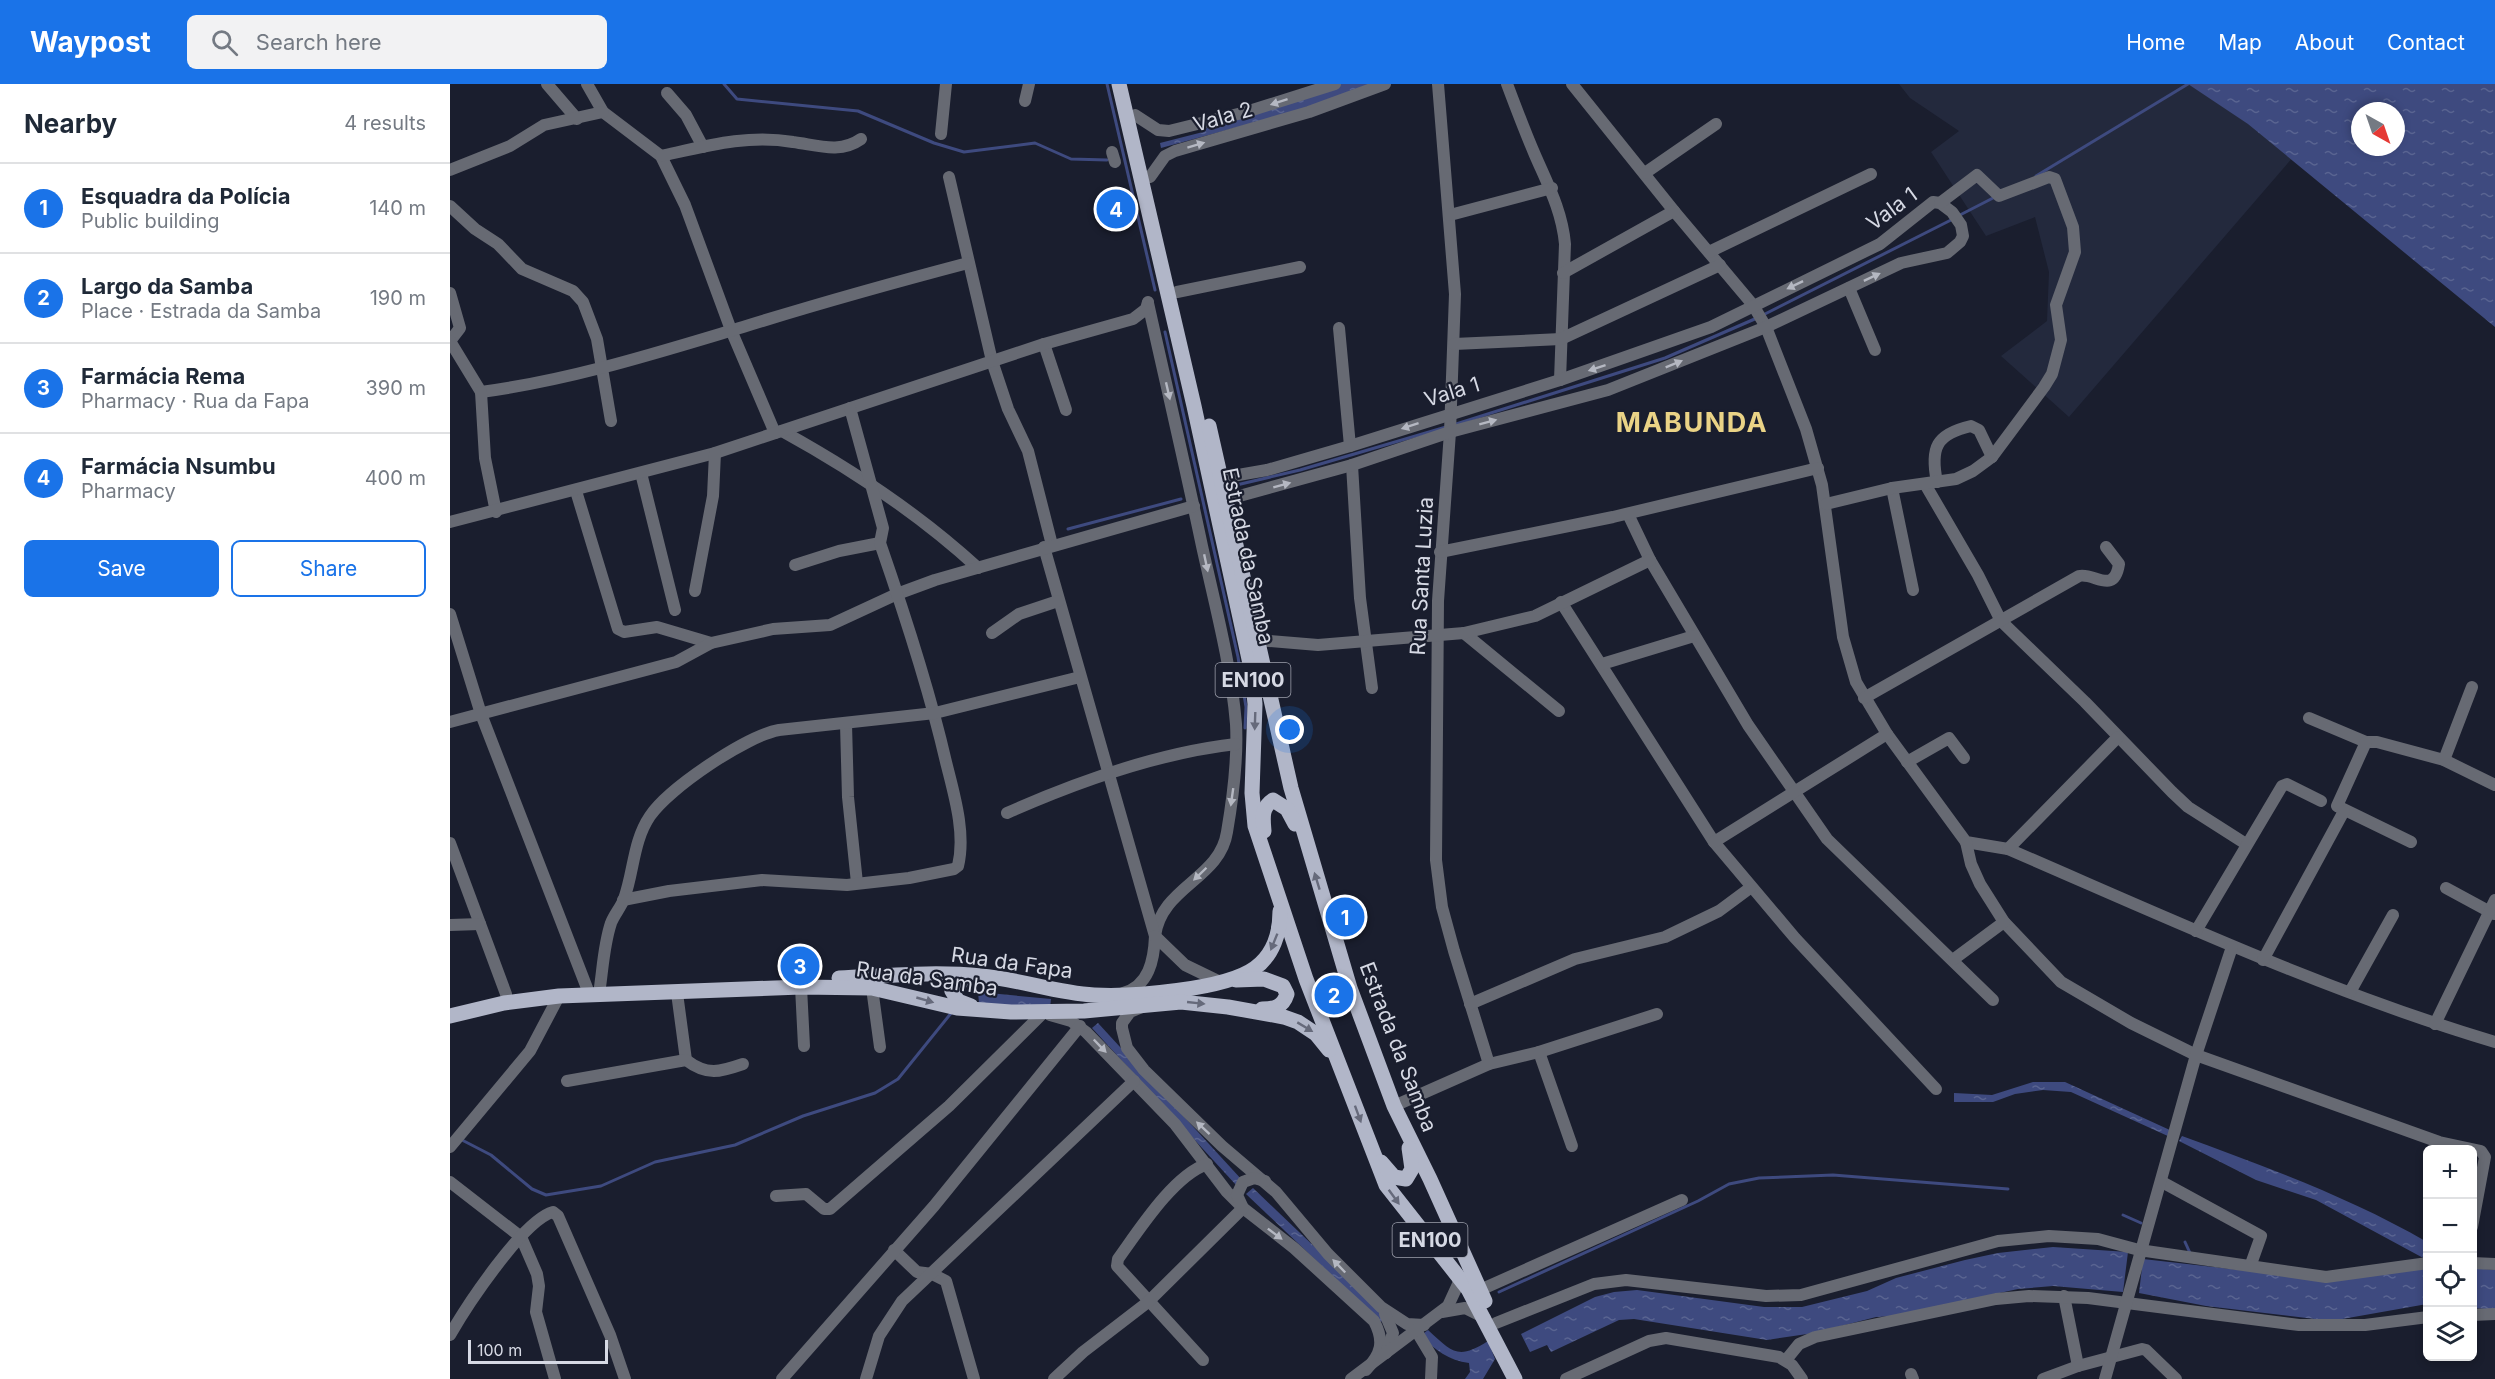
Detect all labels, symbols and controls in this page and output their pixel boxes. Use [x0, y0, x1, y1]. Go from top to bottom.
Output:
search box [187, 15, 607, 69]
text: Waypost [30, 25, 151, 59]
icon: search [208, 26, 241, 59]
text: Search here [256, 29, 382, 55]
text: Home [2126, 30, 2185, 55]
text: Map [2218, 30, 2262, 55]
text: About [2295, 30, 2354, 55]
text: Contact [2387, 30, 2465, 55]
street label: Vala 2 [1190, 96, 1256, 137]
one-way arrow [1270, 97, 1288, 107]
north arrow [2351, 102, 2405, 156]
text: Nearby [24, 108, 117, 139]
text: 4 results [344, 111, 426, 135]
one-way arrow [1187, 140, 1205, 149]
street label: Vala 1 [1861, 182, 1922, 235]
text: Esquadra da Polícia [81, 183, 291, 209]
pin: 4 [1096, 186, 1136, 232]
text: 1 [39, 196, 48, 220]
text: 140 m [369, 196, 426, 220]
text: Public building [81, 209, 220, 233]
one-way arrow [1863, 272, 1880, 281]
text: Largo da Samba [81, 273, 253, 299]
one-way arrow [1787, 280, 1804, 289]
text: 2 [37, 286, 50, 310]
text: 190 m [370, 286, 426, 310]
text: Place · Estrada da Samba [81, 299, 321, 323]
one-way arrow [1666, 359, 1684, 369]
text: Farmácia Rema [81, 363, 245, 389]
one-way arrow [1588, 364, 1606, 374]
street label: Vala 1 [1421, 371, 1483, 412]
text: 3 [37, 376, 50, 400]
text: 390 m [365, 376, 426, 400]
one-way arrow [1163, 382, 1173, 400]
text: Pharmacy · Rua da Fapa [81, 389, 310, 413]
district label: MABUNDA [1616, 406, 1768, 439]
one-way arrow [1479, 416, 1498, 426]
one-way arrow [1401, 421, 1419, 431]
text: Farmácia Nsumbu [81, 453, 276, 479]
street label: Estrada da Samba [1218, 465, 1279, 646]
text: 4 [37, 466, 50, 490]
text: 400 m [365, 466, 426, 490]
text: Pharmacy [81, 479, 176, 503]
one-way arrow [1273, 480, 1291, 489]
street label: Rua Santa Luzia [1405, 496, 1438, 656]
button: Save [24, 540, 219, 597]
button: Share [231, 540, 426, 597]
one-way arrow [1202, 554, 1211, 573]
road number: EN100 [1216, 663, 1290, 697]
one-way arrow [1250, 712, 1259, 731]
your location [1275, 715, 1304, 744]
one-way arrow [1228, 788, 1237, 807]
one-way arrow [1194, 867, 1208, 881]
one-way arrow [1312, 872, 1321, 890]
pin: 1 [1326, 894, 1364, 940]
one-way arrow [1269, 933, 1279, 951]
street label: Rua da Fapa [950, 942, 1075, 983]
pin: 3 [780, 944, 820, 988]
street label: Rua da Samba [855, 956, 999, 1001]
street label: Estrada da Samba [1355, 958, 1442, 1135]
pin: 2 [1314, 972, 1354, 1018]
one-way arrow [916, 996, 934, 1006]
one-way arrow [1186, 998, 1205, 1008]
one-way arrow [1296, 1021, 1313, 1032]
one-way arrow [1092, 1038, 1106, 1052]
one-way arrow [1353, 1105, 1363, 1123]
one-way arrow [1196, 1121, 1210, 1135]
map controls [2423, 1145, 2477, 1361]
button: + [2423, 1145, 2477, 1199]
one-way arrow [1388, 1190, 1400, 1205]
button: − [2423, 1199, 2477, 1253]
road number: EN100 [1392, 1223, 1468, 1257]
one-way arrow [1267, 1227, 1282, 1239]
button: locate [2423, 1253, 2477, 1307]
one-way arrow [1333, 1259, 1347, 1273]
button: layers [2423, 1307, 2477, 1361]
scale bar [468, 1337, 608, 1364]
text: 100 m [477, 1340, 522, 1360]

